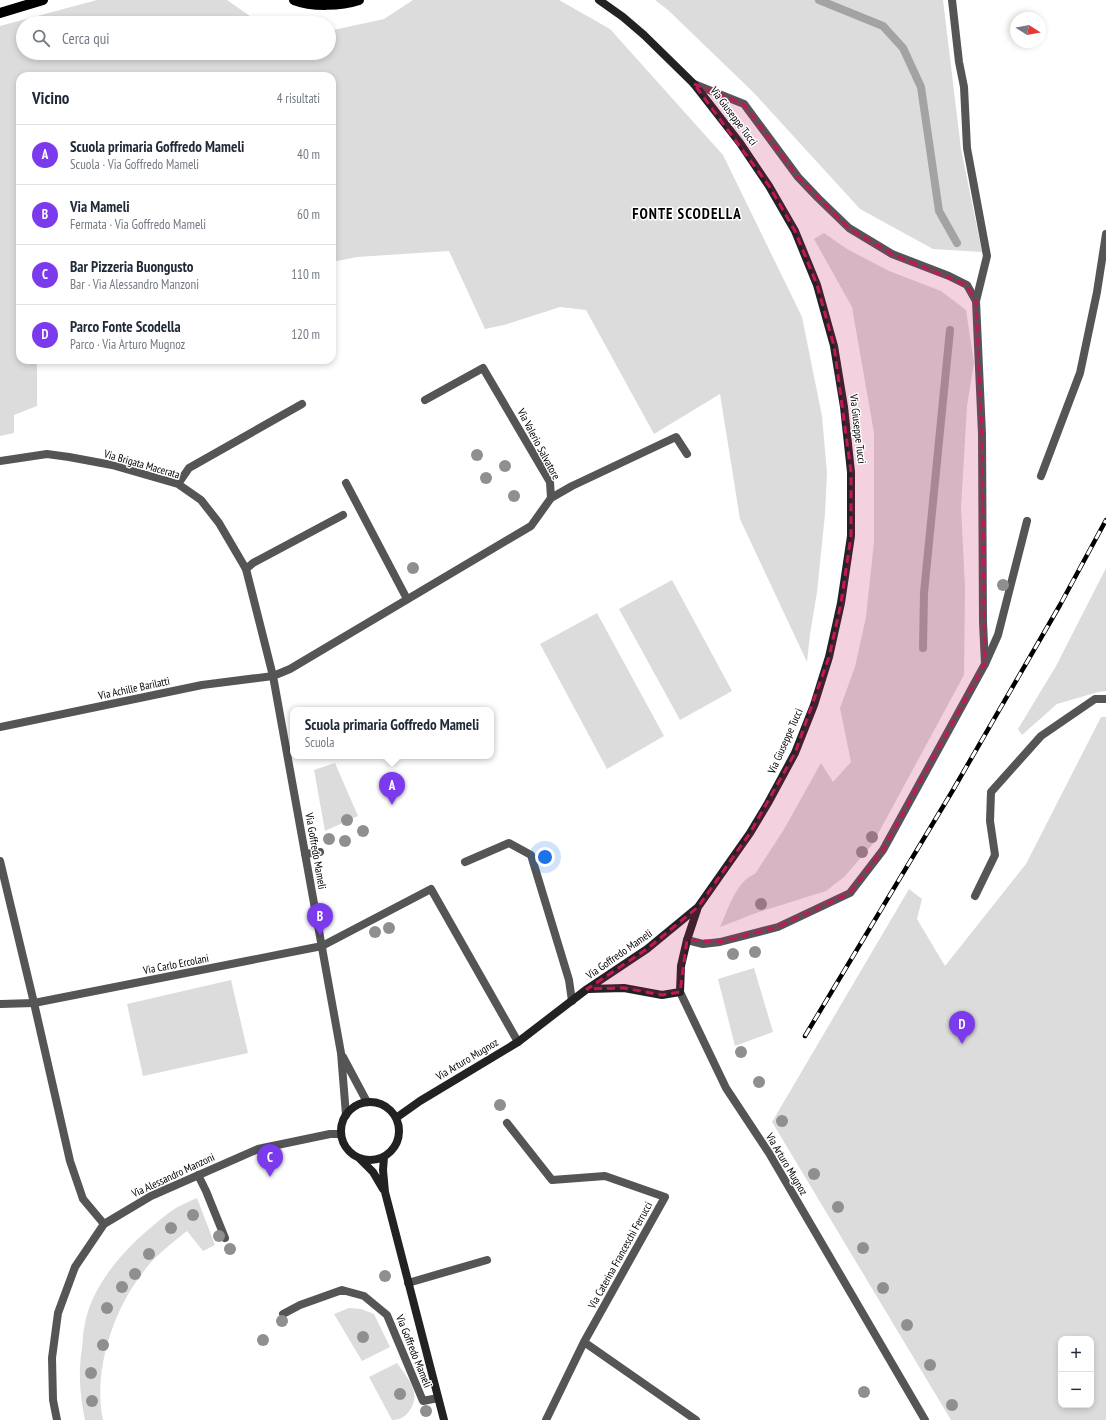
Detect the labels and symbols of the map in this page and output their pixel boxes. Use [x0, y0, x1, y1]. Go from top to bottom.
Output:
north arrow [1010, 12, 1046, 48]
street label: Via Giuseppe Tucci [707, 83, 761, 148]
district label: FONTE SCODELLA [632, 204, 742, 223]
street label: Via Giuseppe Tucci [847, 392, 869, 465]
street label: Via Valerio Salvatore [514, 405, 564, 482]
street label: Via Brigata Macerata [102, 446, 182, 482]
street label: Via Achille Barilatti [96, 674, 171, 703]
street label: Via Giuseppe Tucci [764, 706, 806, 777]
pin: A [379, 772, 405, 805]
street label: Via Goffredo Mameli [302, 811, 330, 890]
your location [535, 847, 555, 867]
pin: B [307, 903, 333, 936]
street label: Via Goffredo Mameli [582, 926, 655, 983]
street label: Via Carlo Ercolani [141, 951, 210, 977]
pin: D [949, 1011, 975, 1044]
street label: Via Arturo Mugnoz [432, 1035, 501, 1084]
street label: Via Arturo Mugnoz [762, 1129, 811, 1198]
pin: C [257, 1144, 283, 1177]
street label: Via Alessandro Manzoni [128, 1150, 217, 1201]
street label: Via Caterina Franceschi Ferrucci [584, 1199, 655, 1312]
street label: Via Goffredo Mameli [393, 1312, 435, 1389]

